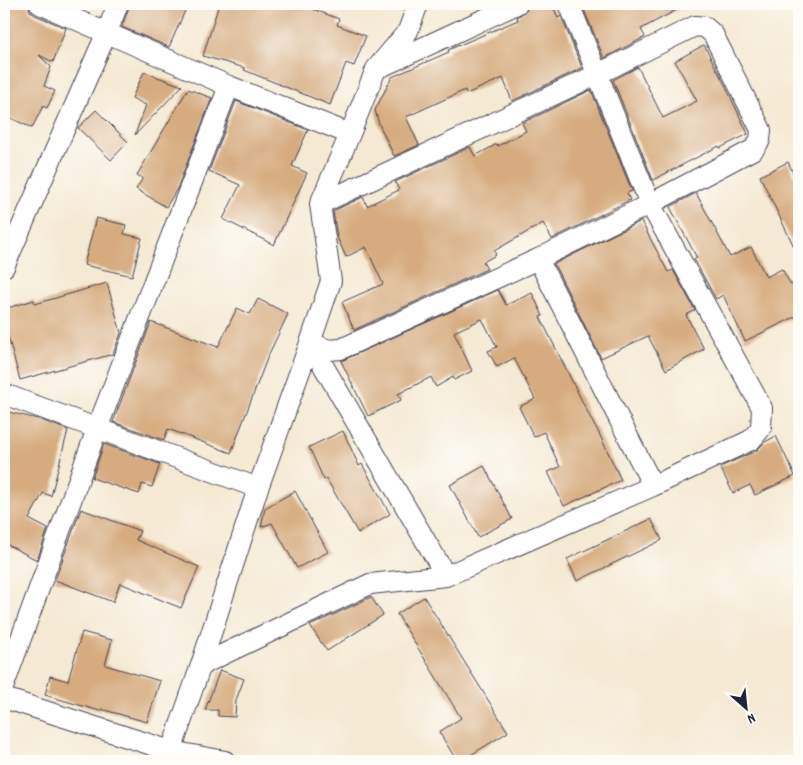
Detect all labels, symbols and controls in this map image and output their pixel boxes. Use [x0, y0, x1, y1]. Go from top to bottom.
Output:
north arrow [720, 682, 770, 732]
text: N [743, 707, 759, 728]

